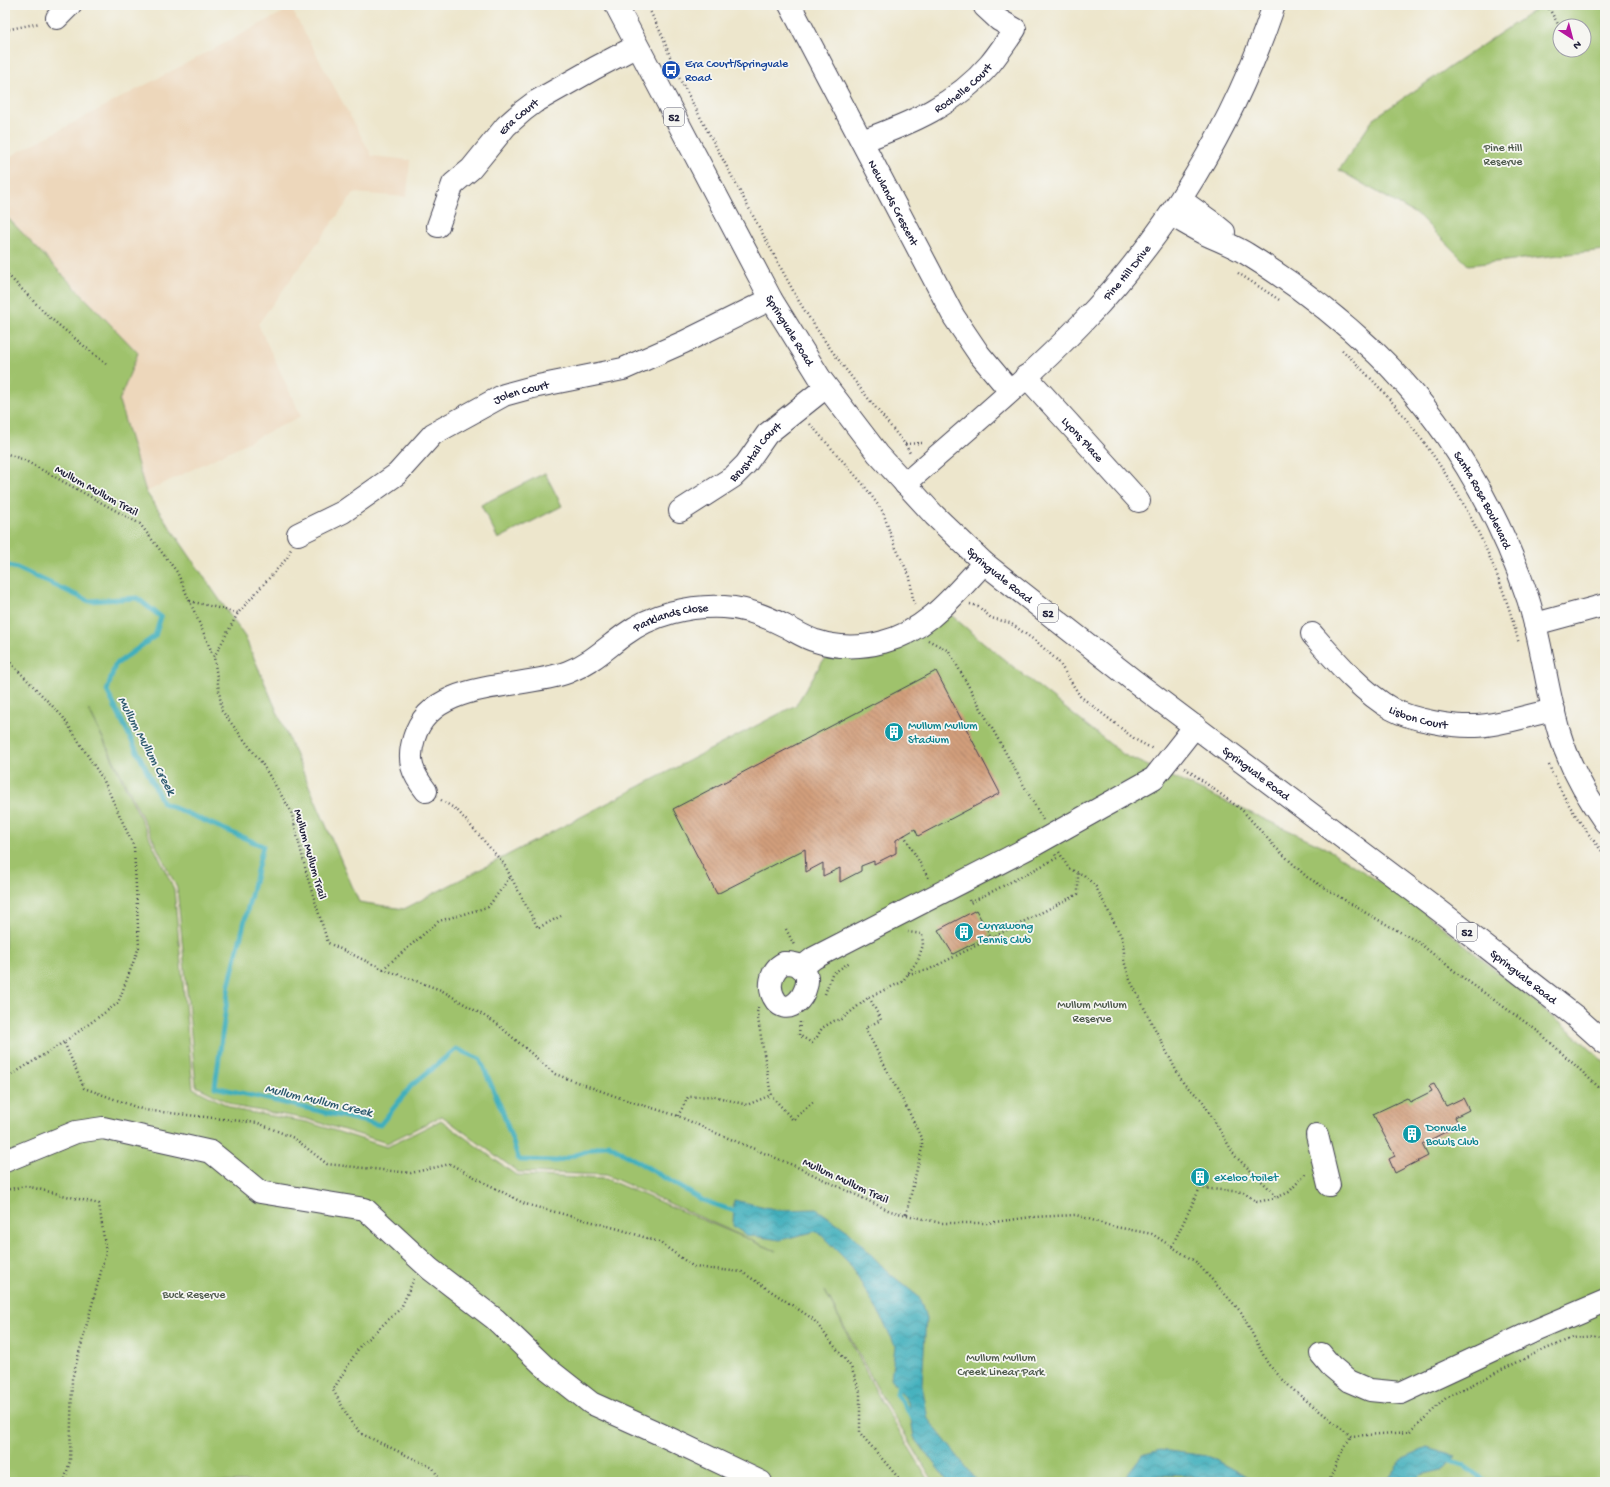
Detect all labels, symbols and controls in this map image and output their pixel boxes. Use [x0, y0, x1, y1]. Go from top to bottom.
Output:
north arrow [1552, 18, 1592, 58]
text: N [1570, 38, 1583, 51]
place label: Era Court/Springvale Road [685, 58, 789, 86]
bus stop icon: Era Court/Springvale Road [660, 59, 682, 81]
street label: Rochelle Court [932, 60, 997, 117]
street label: Era Court [497, 96, 543, 139]
road number: 52 [664, 108, 684, 126]
park label: Pine Hill Reserve [1483, 142, 1523, 170]
street label: Newlands Crescent [864, 158, 921, 250]
street label: Pine Hill Drive [1101, 242, 1155, 305]
street label: Springvale Road [761, 293, 816, 370]
street label: Jolen Court [491, 379, 551, 409]
street label: Lyons Place [1058, 415, 1106, 466]
street label: Brushtail Court [727, 419, 786, 486]
street label: Santa Rosa Boulevard [1449, 449, 1513, 552]
street label: Mullum Mullum Trail [52, 463, 141, 521]
street label: Springvale Road [963, 545, 1035, 608]
street label: Parklands Close [630, 602, 710, 637]
road number: 52 [1038, 604, 1058, 622]
water label: Mullum Mullum Creek [113, 694, 179, 799]
street label: Lisbon Court [1386, 704, 1450, 733]
place label: Mullum Mullum Stadium [908, 720, 978, 748]
building icon: Mullum Mullum Stadium [883, 721, 905, 743]
street label: Springvale Road [1219, 745, 1293, 805]
street label: Mullum Mullum Trail [289, 808, 329, 902]
place label: Currawong Tennis Club [977, 920, 1034, 948]
building icon: Currawong Tennis Club [953, 921, 975, 943]
road number: 52 [1457, 923, 1477, 941]
street label: Springvale Road [1486, 948, 1560, 1009]
park label: Mullum Mullum Reserve [1057, 999, 1127, 1027]
water label: Mullum Mullum Creek [263, 1082, 375, 1121]
place label: Donvale Bowls Club [1425, 1122, 1479, 1150]
building icon: Donvale Bowls Club [1401, 1123, 1423, 1145]
street label: Mullum Mullum Trail [800, 1156, 891, 1208]
building icon: exeloo toilet [1189, 1166, 1211, 1188]
place label: exeloo toilet [1214, 1172, 1279, 1186]
park label: Buck Reserve [162, 1289, 226, 1303]
park label: Mullum Mullum Creek Linear Park [958, 1352, 1046, 1380]

